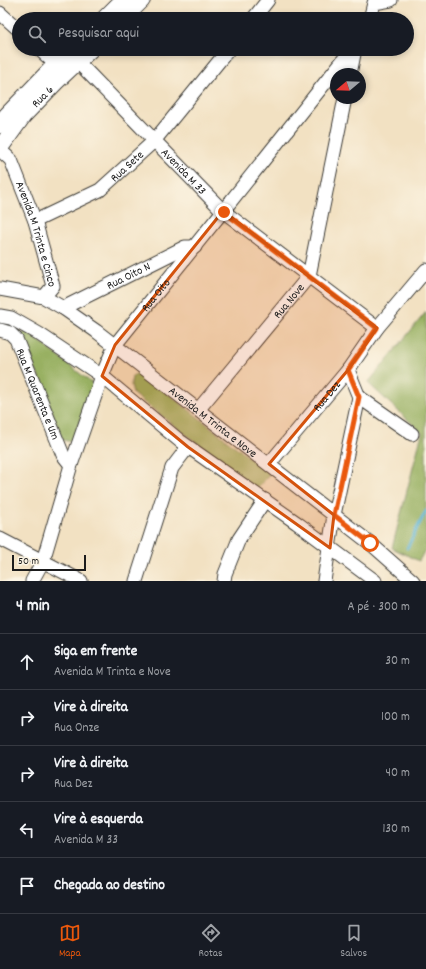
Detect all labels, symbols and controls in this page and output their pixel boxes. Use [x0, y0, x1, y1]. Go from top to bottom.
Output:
search box [12, 12, 414, 56]
icon: search [26, 23, 48, 45]
text: Pesquisar aqui [58, 23, 139, 45]
north arrow [330, 68, 366, 104]
street label: Rua 6 [28, 82, 58, 112]
street label: Avenida M 33 [156, 145, 210, 199]
street label: Rua Sete [107, 147, 148, 187]
street label: Avenida M Trinta e Cinco [10, 179, 60, 289]
route end [215, 203, 233, 221]
street label: Rua Oito N [104, 259, 154, 295]
street label: Rua Oito [138, 276, 175, 316]
street label: Rua Nove [270, 280, 309, 323]
street label: Rua M Quarenta e Um [11, 346, 63, 443]
street label: Rua Dez [309, 377, 346, 416]
street label: Avenida M Trinta e Nove [164, 383, 260, 463]
route start [361, 534, 379, 552]
scale bar [12, 553, 86, 572]
text: 50 m [18, 554, 39, 570]
text: 4 min [16, 595, 50, 619]
text: A pé · 300 m [348, 598, 410, 617]
text: Siga em frente [54, 641, 137, 663]
icon: ahead [16, 651, 38, 673]
text: 30 m [385, 652, 410, 671]
text: Avenida M Trinta e Nove [54, 663, 171, 682]
text: Vire à direita [54, 697, 128, 719]
icon: right [16, 707, 38, 729]
text: 100 m [381, 708, 410, 727]
text: Rua Onze [54, 719, 99, 738]
text: Vire à direita [54, 753, 128, 775]
icon: right [16, 763, 38, 785]
text: 40 m [386, 764, 410, 783]
text: Rua Dez [54, 775, 92, 794]
text: Vire à esquerda [54, 809, 143, 831]
icon: left [16, 819, 38, 841]
text: 130 m [382, 820, 410, 839]
text: Avenida M 33 [54, 831, 118, 850]
icon: arrive [16, 875, 38, 897]
text: Chegada ao destino [54, 875, 165, 897]
tab: Mapa [59, 922, 81, 962]
tab: Rotas [199, 922, 223, 962]
tab: Salvos [340, 922, 367, 962]

